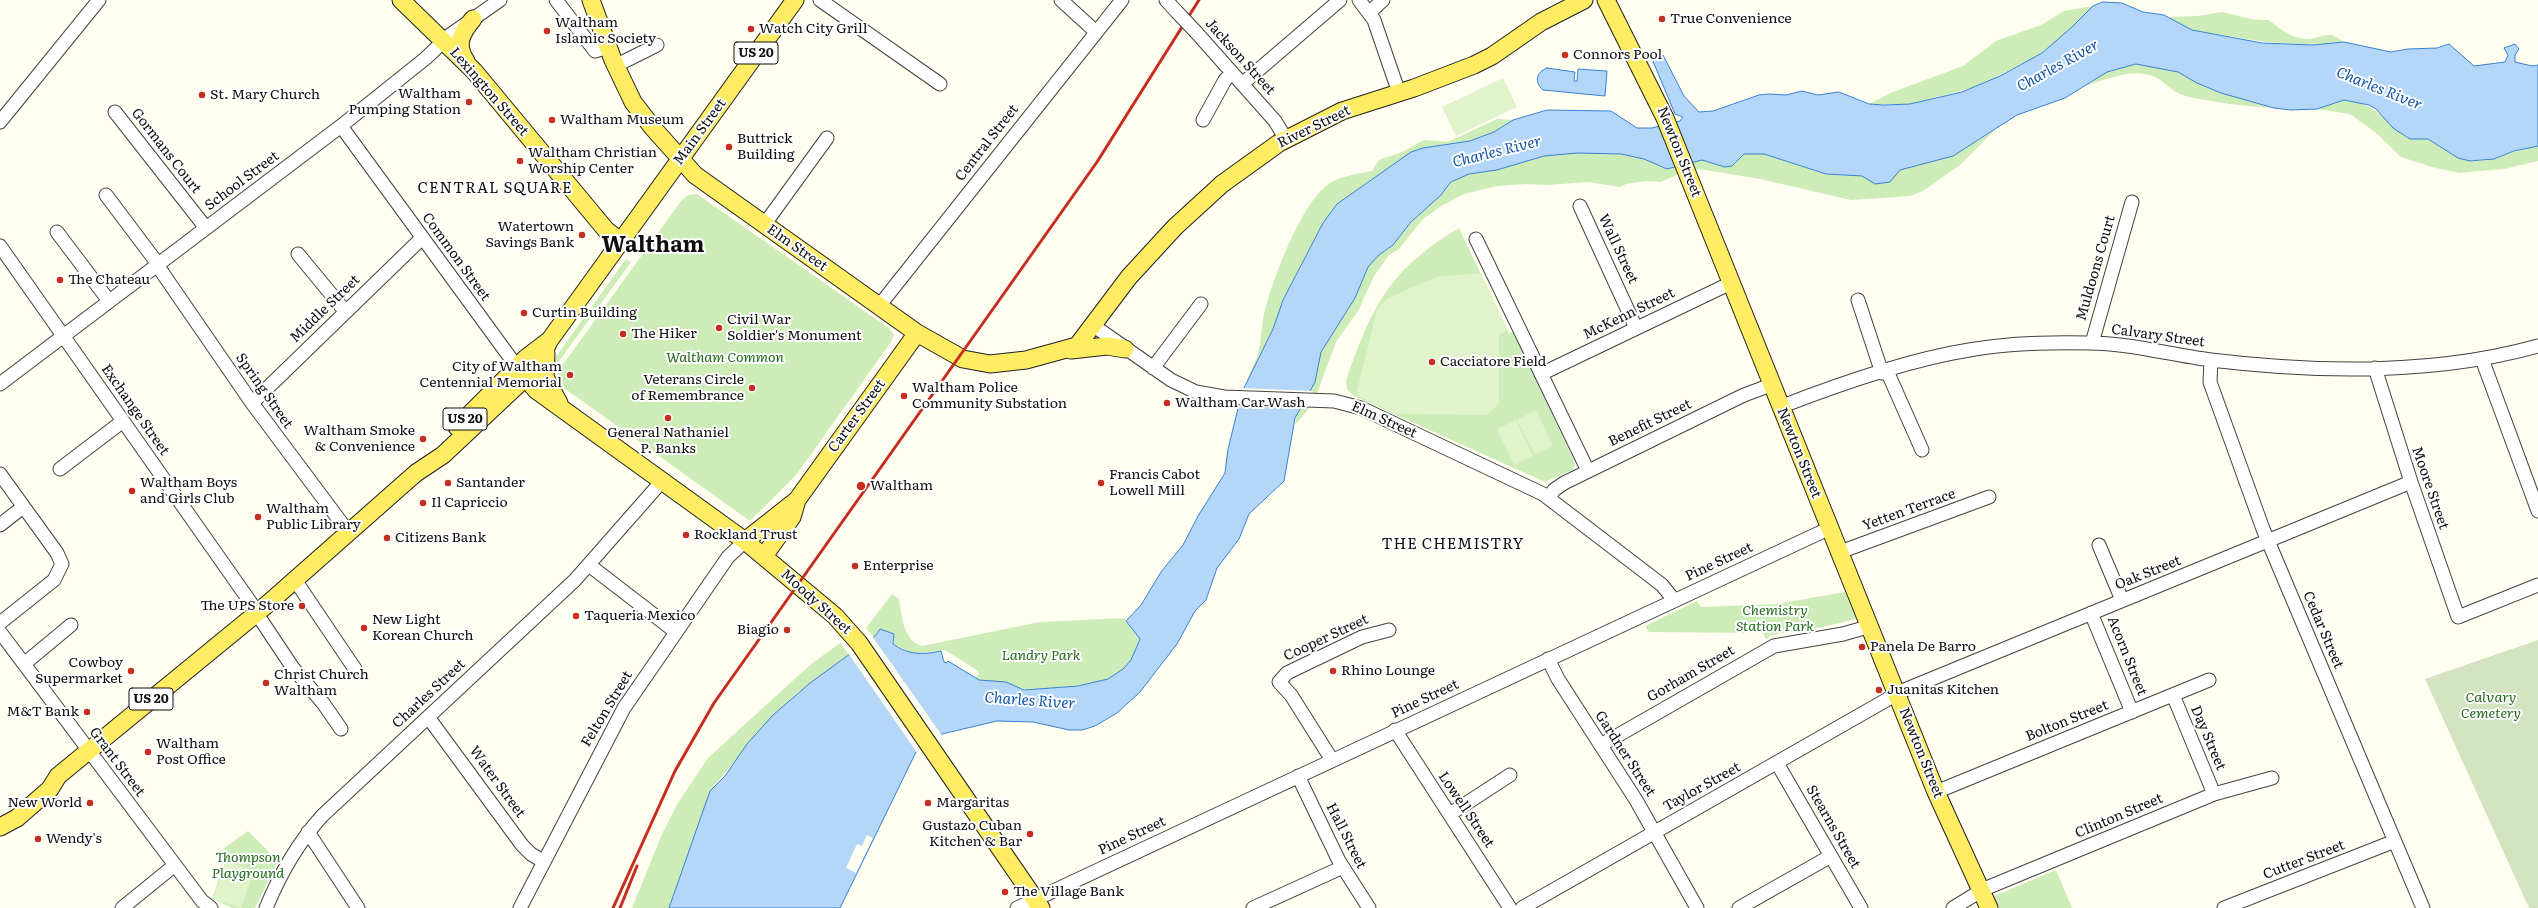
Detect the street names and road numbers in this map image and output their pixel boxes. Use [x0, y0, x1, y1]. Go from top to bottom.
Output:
street label: Jackson Street [1201, 15, 1279, 99]
road number: US 20 [734, 42, 778, 64]
street label: Lexington Street [446, 44, 532, 140]
street label: Main Street [670, 95, 730, 169]
street label: Central Street [952, 101, 1022, 185]
street label: River Street [1275, 102, 1353, 152]
street label: Newton Street [1653, 104, 1705, 200]
street label: Gormans Court [128, 105, 204, 197]
street label: School Street [202, 148, 282, 214]
street label: Common Street [418, 210, 494, 304]
street label: Wall Street [1595, 212, 1641, 286]
street label: Muldoons Court [2073, 213, 2119, 323]
street label: Elm Street [764, 221, 830, 275]
street label: Middle Street [287, 272, 363, 346]
street label: McKenn Street [1581, 285, 1677, 343]
street label: Calvary Street [2110, 321, 2206, 351]
street label: Spring Street [232, 350, 296, 432]
street label: Exchange Street [97, 361, 173, 459]
street label: Carter Street [825, 376, 889, 456]
street label: Benefit Street [1606, 396, 1694, 450]
street label: Elm Street [1349, 398, 1419, 442]
street label: Newton Street [1773, 405, 1825, 501]
road number: US 20 [443, 408, 487, 430]
street label: Moore Street [2408, 444, 2452, 532]
street label: Yetten Terrace [1860, 485, 1958, 535]
street label: Pine Street [1683, 539, 1755, 585]
street label: Oak Street [2113, 552, 2183, 594]
street label: Moody Street [777, 566, 855, 638]
street label: Cedar Street [2299, 589, 2347, 671]
street label: Cooper Street [1281, 611, 1371, 665]
street label: Acorn Street [2103, 614, 2151, 698]
street label: Gorham Street [1644, 642, 1738, 706]
street label: Charles Street [389, 656, 469, 732]
street label: Felton Street [578, 668, 636, 750]
street label: Pine Street [1389, 676, 1461, 722]
road number: US 20 [129, 688, 173, 710]
street label: Bolton Street [2023, 697, 2111, 745]
street label: Day Street [2187, 703, 2229, 773]
street label: Newton Street [1895, 705, 1947, 801]
street label: Gardner Street [1591, 708, 1659, 800]
street label: Grant Street [86, 724, 148, 800]
street label: Water Street [465, 743, 529, 821]
street label: Taylor Street [1660, 759, 1744, 815]
street label: Lowell Street [1434, 769, 1498, 851]
street label: Stearns Street [1802, 782, 1864, 872]
street label: Clinton Street [2073, 790, 2165, 842]
street label: Hall Street [1322, 800, 1370, 872]
street label: Pine Street [1096, 813, 1168, 859]
street label: Cutter Street [2261, 837, 2347, 883]

